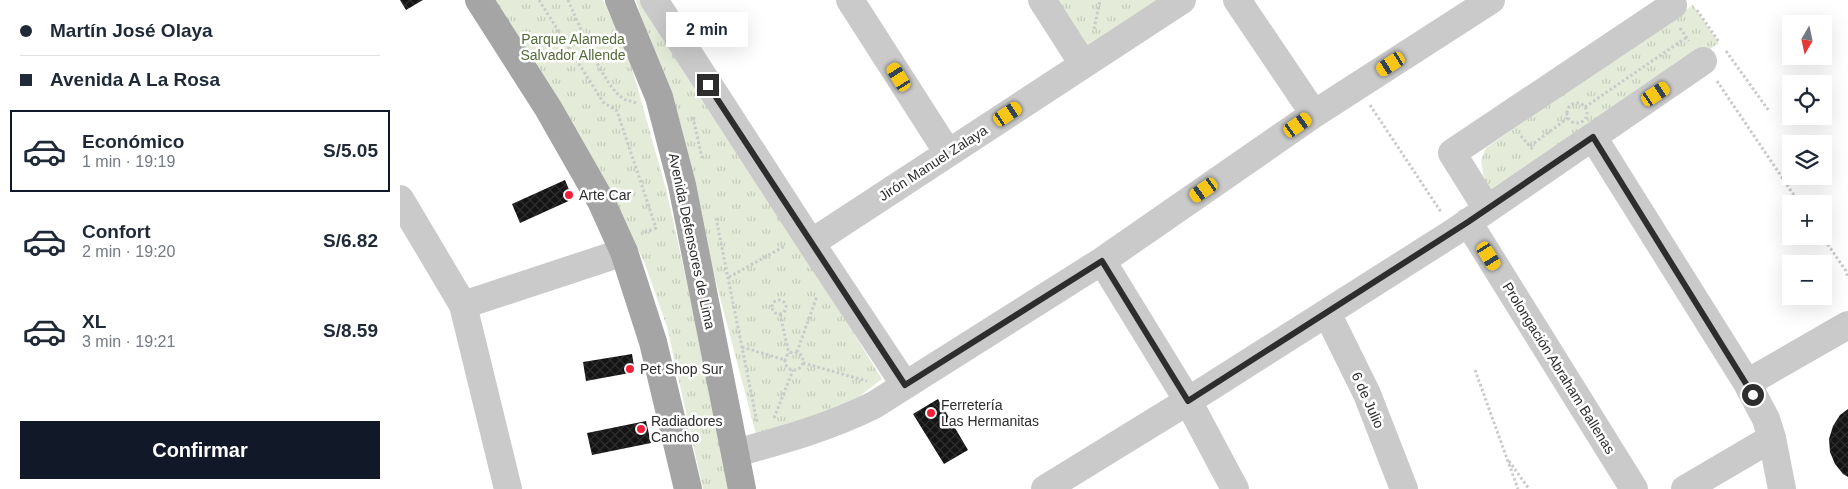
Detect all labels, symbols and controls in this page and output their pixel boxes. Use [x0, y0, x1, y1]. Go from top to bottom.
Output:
callout: 2 min [667, 12, 749, 48]
north arrow [1782, 15, 1832, 65]
map controls [1782, 15, 1832, 305]
text: Martín José Olaya [50, 20, 213, 41]
text: 2 min [686, 21, 728, 38]
park label: Parque Alameda Salvador Allende [520, 31, 626, 63]
car [1374, 50, 1407, 78]
car [884, 60, 913, 94]
text: Avenida A La Rosa [50, 69, 220, 90]
route end [697, 74, 719, 96]
button: locate [1782, 75, 1832, 125]
car [1639, 79, 1672, 109]
car [991, 99, 1024, 129]
car [1281, 110, 1314, 140]
street label: Jirón Manuel Zalaya [876, 122, 990, 204]
icon: car [22, 129, 67, 174]
text: Económico [82, 131, 184, 152]
button: layers [1782, 135, 1832, 185]
text: S/5.05 [323, 140, 378, 161]
street label: Avenida Defensores de Lima [666, 152, 719, 331]
text: 1 min · 19:19 [82, 153, 175, 170]
car [1187, 175, 1220, 205]
place label: Arte Car [579, 187, 631, 203]
marker: Arte Car [563, 189, 575, 201]
button: + [1782, 195, 1832, 245]
icon: car [22, 219, 67, 264]
text: Confort [82, 221, 151, 242]
text: S/6.82 [323, 230, 378, 251]
car [1474, 239, 1503, 273]
text: 2 min · 19:20 [82, 243, 175, 260]
button: − [1782, 255, 1832, 305]
street label: Prolongación Abraham Ballenas [1499, 279, 1619, 457]
icon: car [22, 309, 67, 354]
text: XL [82, 311, 106, 332]
text: S/8.59 [323, 320, 378, 341]
text: 3 min · 19:21 [82, 333, 175, 350]
place label: Pet Shop Sur [640, 361, 724, 377]
marker: Pet Shop Sur [624, 363, 636, 375]
street label: 6 de Julio [1349, 369, 1388, 431]
route start [1742, 384, 1764, 406]
place label: Ferretería Las Hermanitas [941, 397, 1039, 429]
marker: Ferretería Las Hermanitas [925, 407, 937, 419]
place label: Radiadores Cancho [651, 413, 723, 445]
button: Confirmar [20, 421, 380, 479]
marker: Radiadores Cancho [635, 423, 647, 435]

